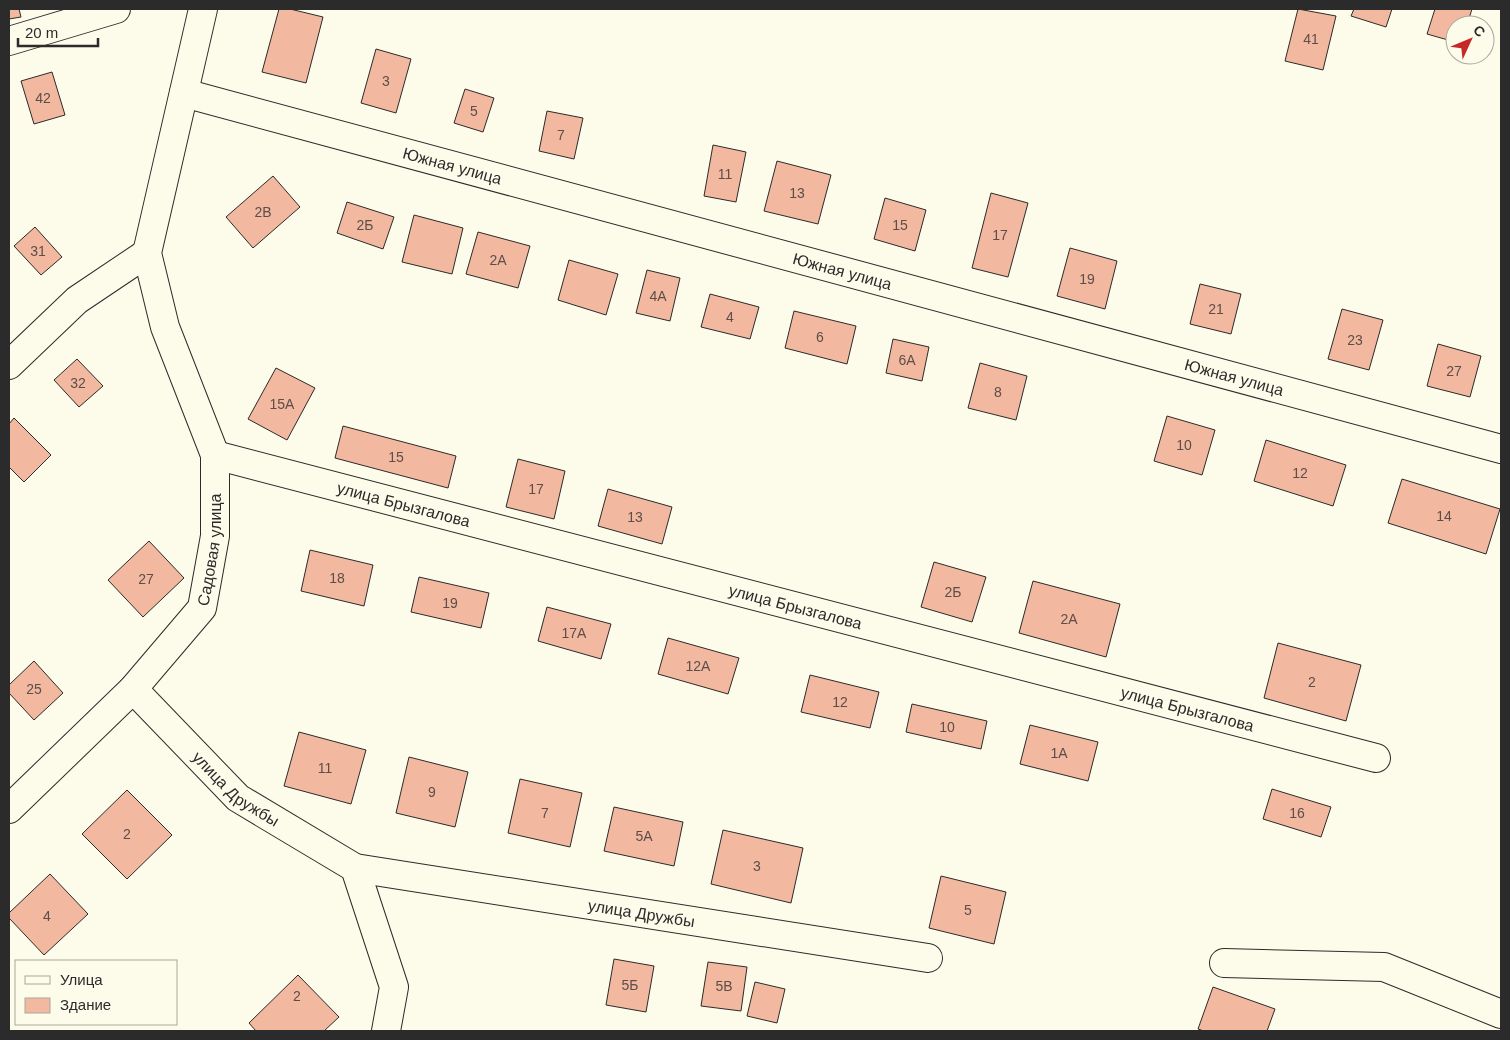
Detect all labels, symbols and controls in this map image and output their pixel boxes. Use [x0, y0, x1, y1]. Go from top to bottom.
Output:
scale bar [18, 15, 98, 47]
north arrow [1445, 15, 1495, 65]
text: С [1470, 22, 1489, 40]
text: 20 m [25, 24, 58, 41]
house number: 41 [1303, 31, 1319, 47]
house number: 3 [382, 73, 390, 89]
house number: 42 [35, 90, 51, 106]
house number: 5 [470, 103, 478, 119]
house number: 7 [557, 127, 565, 143]
street label: Южная улица [401, 145, 504, 188]
house number: 11 [718, 166, 732, 182]
house number: 13 [789, 185, 805, 201]
house number: 2В [254, 204, 272, 220]
house number: 2Б [357, 217, 373, 233]
house number: 15 [892, 217, 908, 233]
house number: 17 [992, 227, 1008, 243]
house number: 31 [30, 243, 46, 259]
street label: Южная улица [791, 250, 894, 293]
house number: 2А [489, 252, 507, 268]
house number: 19 [1079, 271, 1095, 287]
house number: 4А [649, 288, 667, 304]
house number: 21 [1208, 301, 1224, 317]
house number: 4 [726, 309, 734, 325]
house number: 6 [816, 329, 824, 345]
house number: 23 [1347, 332, 1363, 348]
house number: 6А [898, 352, 916, 368]
street label: Южная улица [1183, 356, 1286, 399]
house number: 27 [1446, 363, 1462, 379]
house number: 32 [70, 375, 86, 391]
house number: 8 [994, 384, 1002, 400]
house number: 15А [270, 396, 295, 412]
house number: 10 [1176, 437, 1192, 453]
house number: 15 [388, 449, 404, 465]
house number: 12 [1292, 465, 1308, 481]
street label: улица Брызгалова [335, 479, 472, 530]
house number: 17 [528, 481, 544, 497]
street label: Садовая улица [195, 493, 224, 607]
house number: 14 [1436, 508, 1452, 524]
house number: 13 [627, 509, 643, 525]
house number: 18 [329, 570, 345, 586]
house number: 27 [138, 571, 154, 587]
street label: улица Брызгалова [727, 582, 864, 633]
house number: 2Б [945, 584, 961, 600]
house number: 19 [442, 595, 458, 611]
house number: 2А [1060, 611, 1078, 627]
house number: 17А [562, 625, 587, 641]
house number: 12А [686, 658, 711, 674]
house number: 2 [1308, 674, 1316, 690]
house number: 25 [26, 681, 42, 697]
street label: улица Брызгалова [1119, 684, 1256, 735]
house number: 12 [832, 694, 848, 710]
house number: 10 [939, 719, 955, 735]
house number: 1А [1050, 745, 1068, 761]
street label: улица Дружбы [189, 748, 282, 830]
house number: 11 [318, 760, 332, 776]
house number: 9 [428, 784, 436, 800]
house number: 7 [541, 805, 549, 821]
house number: 16 [1289, 805, 1305, 821]
house number: 2 [123, 826, 131, 842]
house number: 5А [635, 828, 653, 844]
house number: 3 [753, 858, 761, 874]
street label: улица Дружбы [587, 897, 696, 930]
house number: 5 [964, 902, 972, 918]
house number: 4 [43, 908, 51, 924]
legend [15, 960, 178, 1025]
text: Улица [60, 971, 103, 988]
house number: 5Б [622, 977, 638, 993]
house number: 5В [715, 978, 733, 994]
house number: 2 [293, 988, 301, 1004]
text: Здание [60, 996, 111, 1013]

